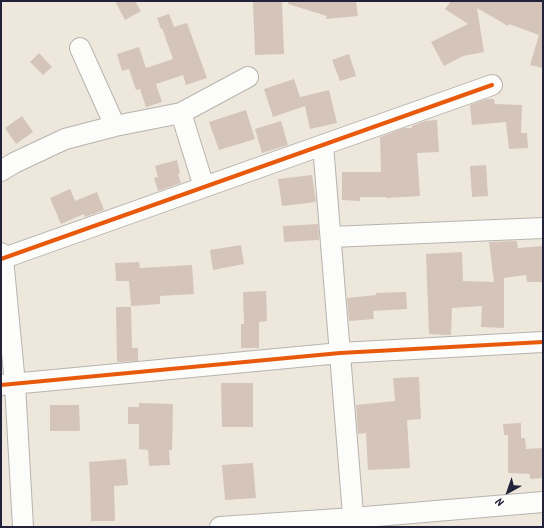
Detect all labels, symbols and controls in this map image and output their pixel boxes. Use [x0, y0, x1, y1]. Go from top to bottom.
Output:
north arrow [488, 472, 528, 512]
text: N [492, 492, 509, 510]

